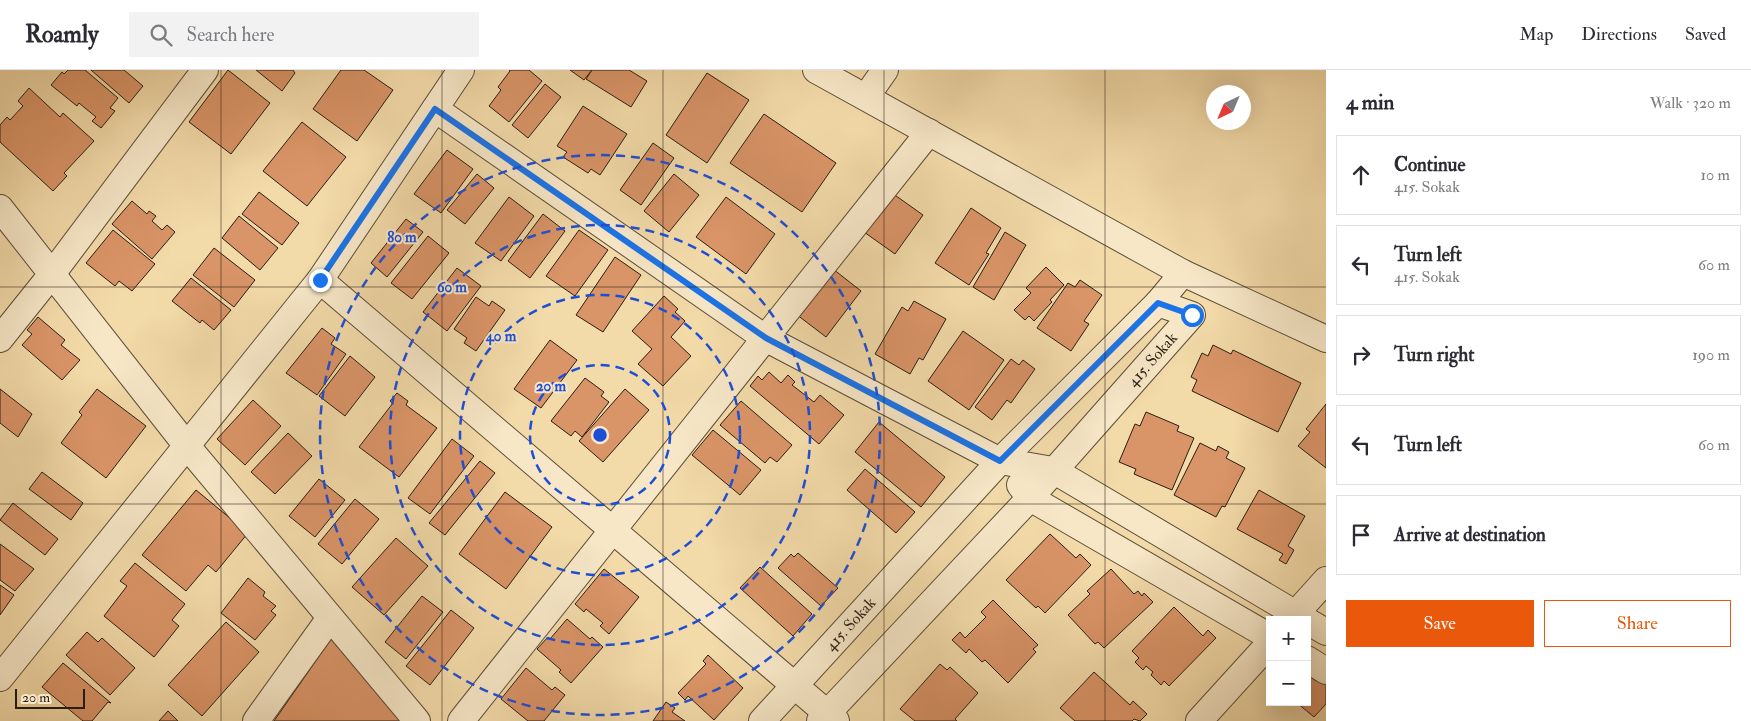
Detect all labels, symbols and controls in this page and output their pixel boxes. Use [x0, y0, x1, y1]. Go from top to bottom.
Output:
search box [129, 12, 479, 57]
text: Roamly [25, 19, 99, 50]
icon: search [147, 21, 175, 49]
text: Search here [187, 23, 274, 47]
text: Map [1520, 23, 1553, 46]
text: Directions [1581, 23, 1657, 46]
text: Saved [1685, 23, 1726, 46]
north arrow [1206, 85, 1251, 130]
text: 4 min [1346, 89, 1394, 116]
text: Walk · 320 m [1650, 93, 1731, 113]
text: Continue [1394, 153, 1465, 177]
icon: ahead [1347, 161, 1375, 189]
text: 10 m [1700, 165, 1730, 185]
text: 415. Sokak [1394, 177, 1460, 197]
text: 80 m [387, 228, 417, 247]
text: Turn left [1394, 243, 1462, 267]
icon: left [1347, 251, 1375, 279]
text: 60 m [1698, 255, 1730, 275]
text: 415. Sokak [1394, 267, 1460, 287]
route end [309, 269, 332, 292]
text: 60 m [437, 278, 467, 297]
route start [1181, 304, 1204, 327]
text: 40 m [485, 327, 517, 346]
street label: 415. Sokak [1123, 328, 1182, 391]
icon: right [1347, 341, 1375, 369]
text: Turn right [1394, 343, 1474, 367]
text: 190 m [1692, 345, 1730, 365]
text: 20 m [536, 377, 566, 396]
centre of rings [591, 426, 609, 444]
icon: left [1347, 431, 1375, 459]
text: Turn left [1394, 433, 1462, 457]
text: 60 m [1698, 435, 1730, 455]
icon: arrive [1347, 521, 1375, 549]
text: Arrive at destination [1394, 523, 1546, 547]
street label: 415. Sokak [821, 593, 880, 655]
button: Save [1346, 600, 1534, 647]
button: Share [1544, 600, 1731, 647]
map controls [1266, 616, 1311, 706]
button: + [1266, 616, 1311, 661]
button: − [1266, 661, 1311, 706]
scale bar [15, 686, 85, 709]
text: 20 m [22, 689, 50, 706]

